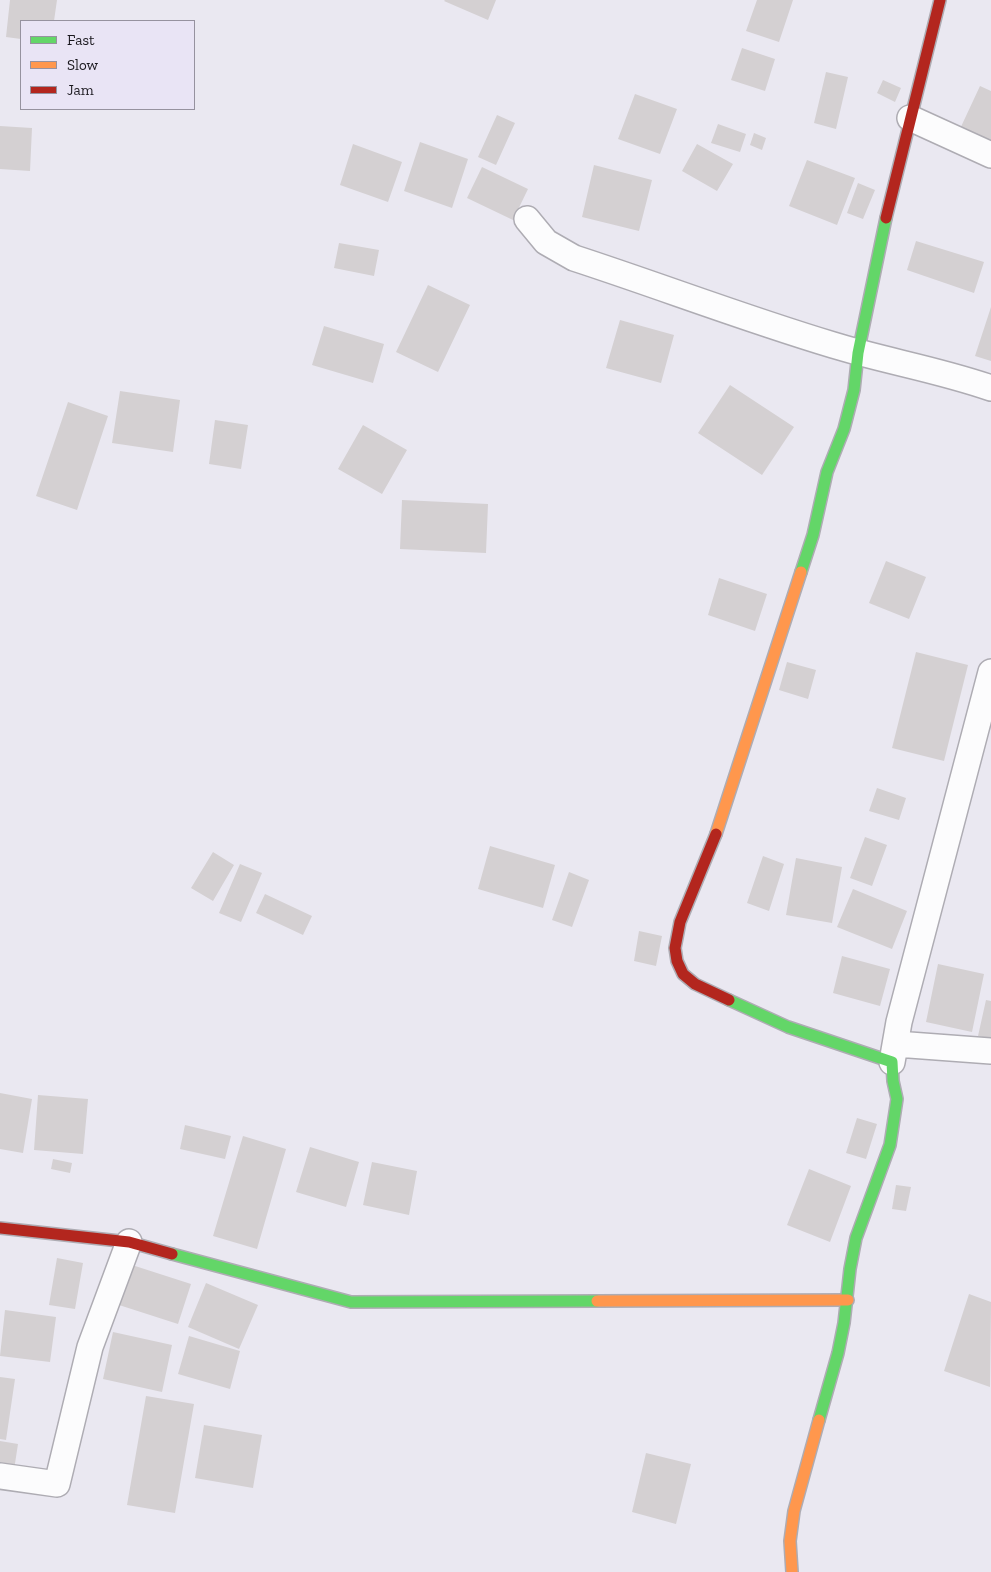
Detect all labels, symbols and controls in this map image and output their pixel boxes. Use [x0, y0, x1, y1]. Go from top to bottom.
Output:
legend [20, 20, 195, 110]
text: Fast [67, 31, 95, 49]
text: Slow [67, 56, 98, 74]
text: Jam [67, 81, 94, 99]

